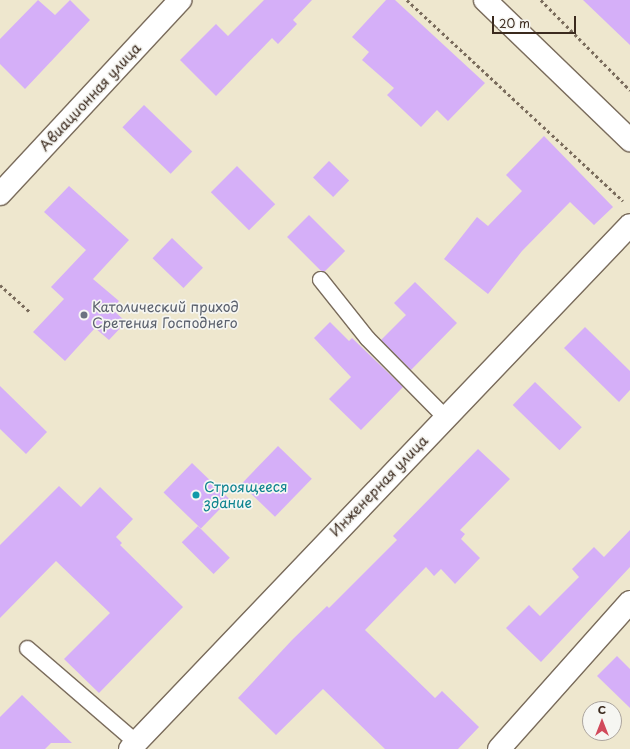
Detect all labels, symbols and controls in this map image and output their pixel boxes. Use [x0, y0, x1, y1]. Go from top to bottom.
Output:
scale bar [494, 8, 578, 34]
text: 20 m [499, 14, 530, 32]
street label: Авиационная улица [35, 39, 145, 155]
place label: Католический приход Сретения Господнего [92, 299, 239, 332]
marker: Католический приход Сретения Господнего [79, 310, 89, 320]
street label: Инженерная улица [326, 432, 432, 540]
place label: Строящееся здание [204, 479, 288, 512]
marker: Строящееся здание [191, 490, 201, 500]
north arrow [582, 701, 622, 741]
text: С [598, 701, 606, 718]

